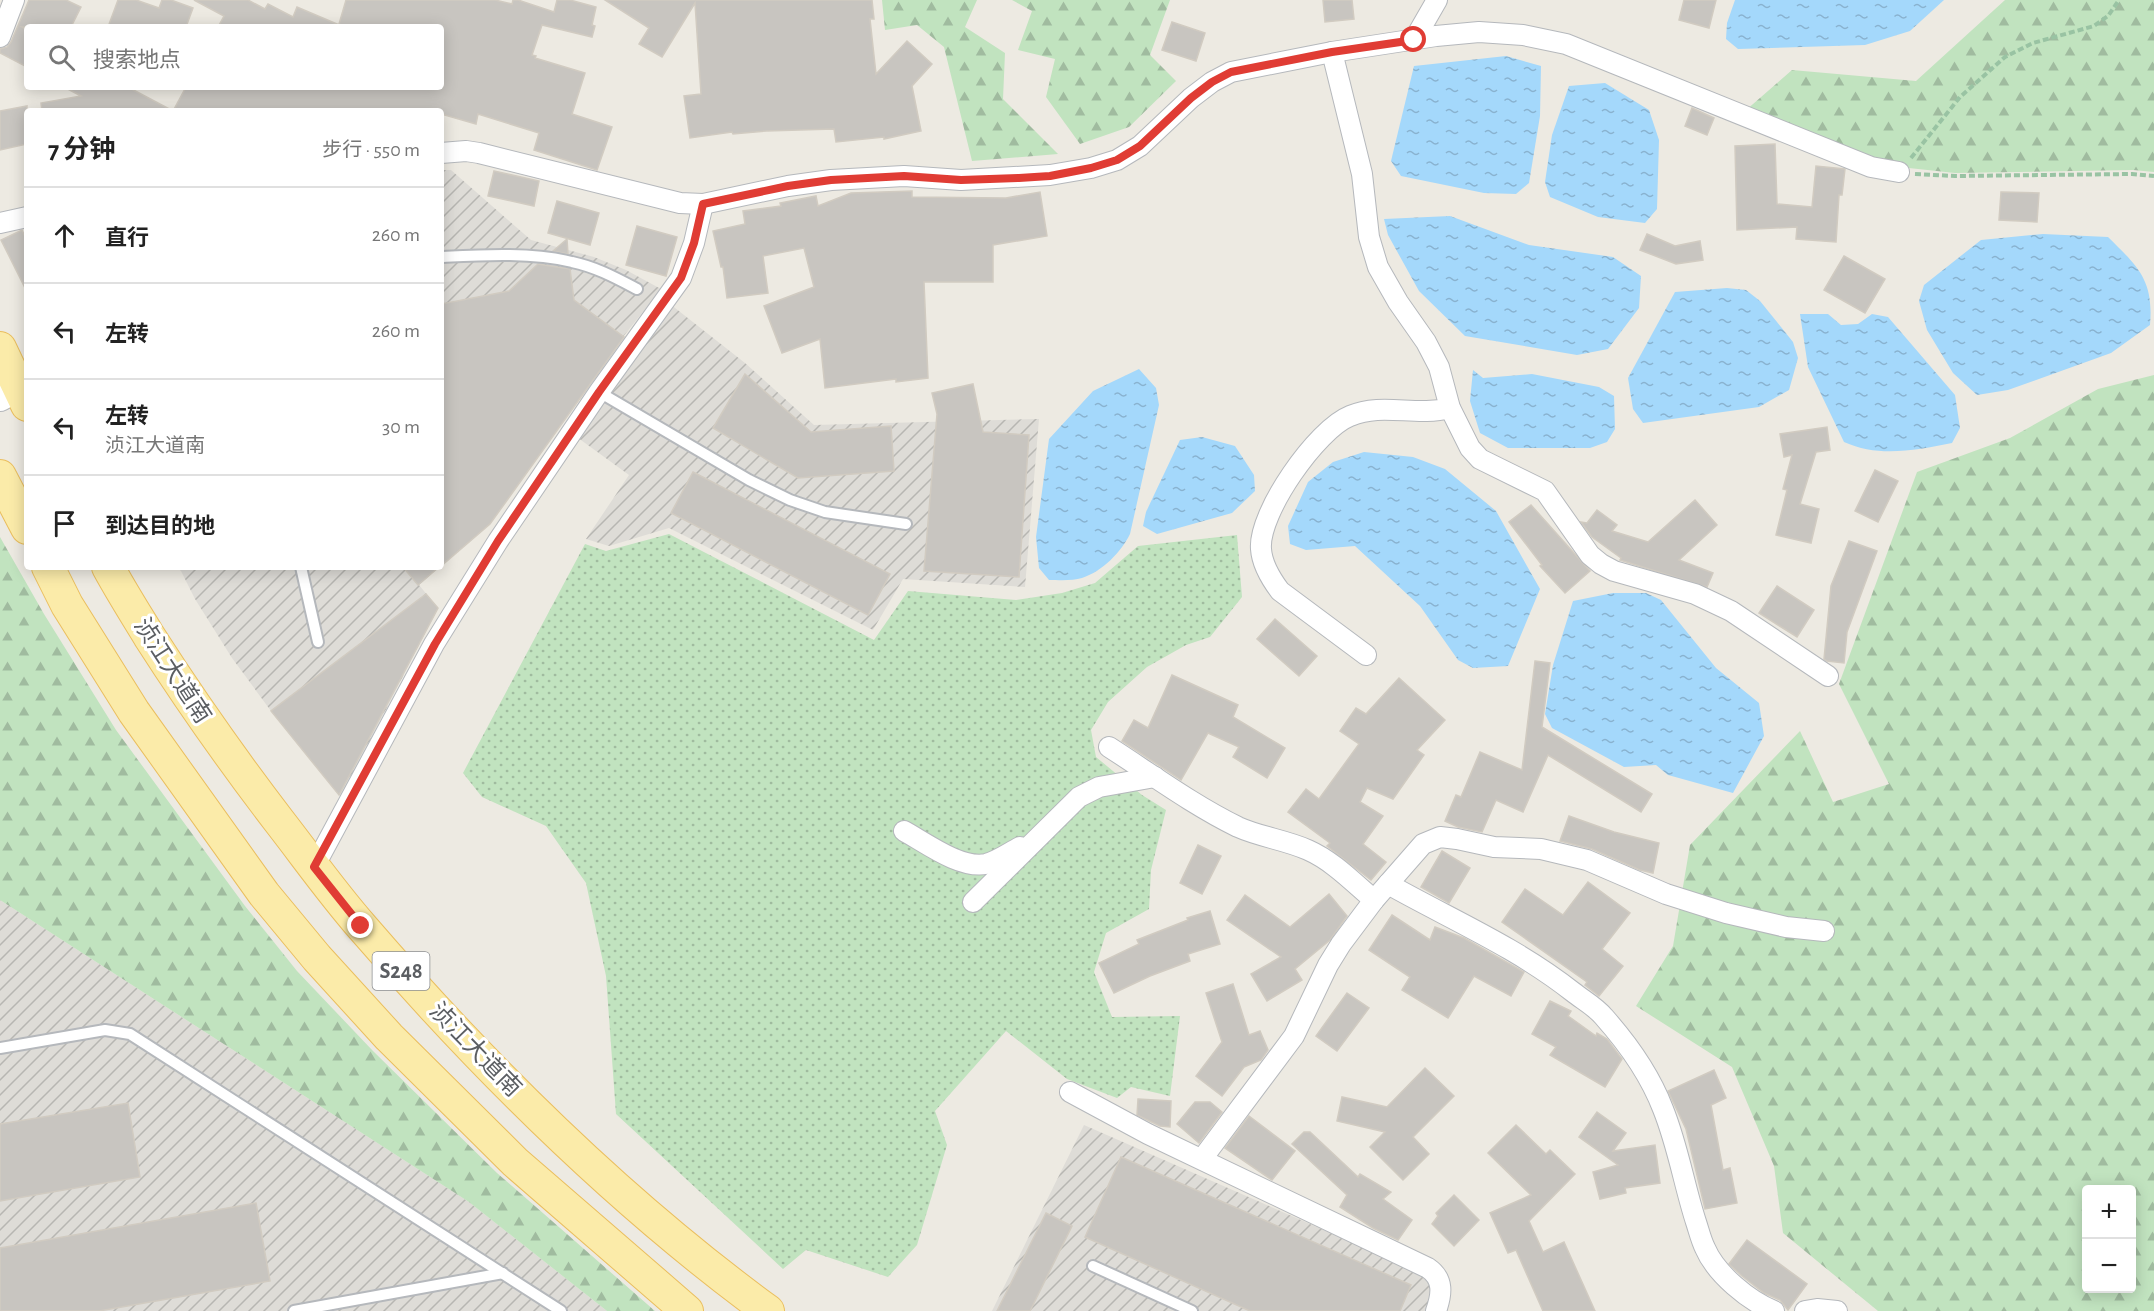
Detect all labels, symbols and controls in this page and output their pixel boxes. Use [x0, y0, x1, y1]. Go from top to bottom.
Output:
search box [24, 24, 444, 90]
route start [1400, 26, 1426, 52]
icon: search [45, 41, 78, 74]
text: 搜索地点 [93, 49, 181, 71]
text: 7 分钟 [48, 137, 115, 163]
text: 步行 · 550 m [322, 140, 420, 160]
icon: ahead [48, 219, 81, 252]
text: 260 m [372, 225, 420, 245]
text: 直行 [105, 227, 149, 249]
icon: left [48, 315, 81, 348]
text: 260 m [372, 321, 420, 341]
text: 左转 [105, 323, 149, 345]
text: 左转 [105, 405, 149, 427]
icon: left [48, 411, 81, 444]
text: 30 m [382, 417, 420, 437]
text: 浈江大道南 [105, 436, 205, 456]
icon: arrive [48, 507, 81, 540]
text: 到达目的地 [105, 515, 215, 537]
street label: 浈江大道南 [129, 613, 216, 728]
route end [347, 912, 373, 938]
road number: S248 [372, 952, 430, 990]
street label: 浈江大道南 [425, 997, 527, 1101]
map controls [2082, 1185, 2136, 1293]
button: + [2082, 1185, 2136, 1239]
button: − [2082, 1239, 2136, 1293]

